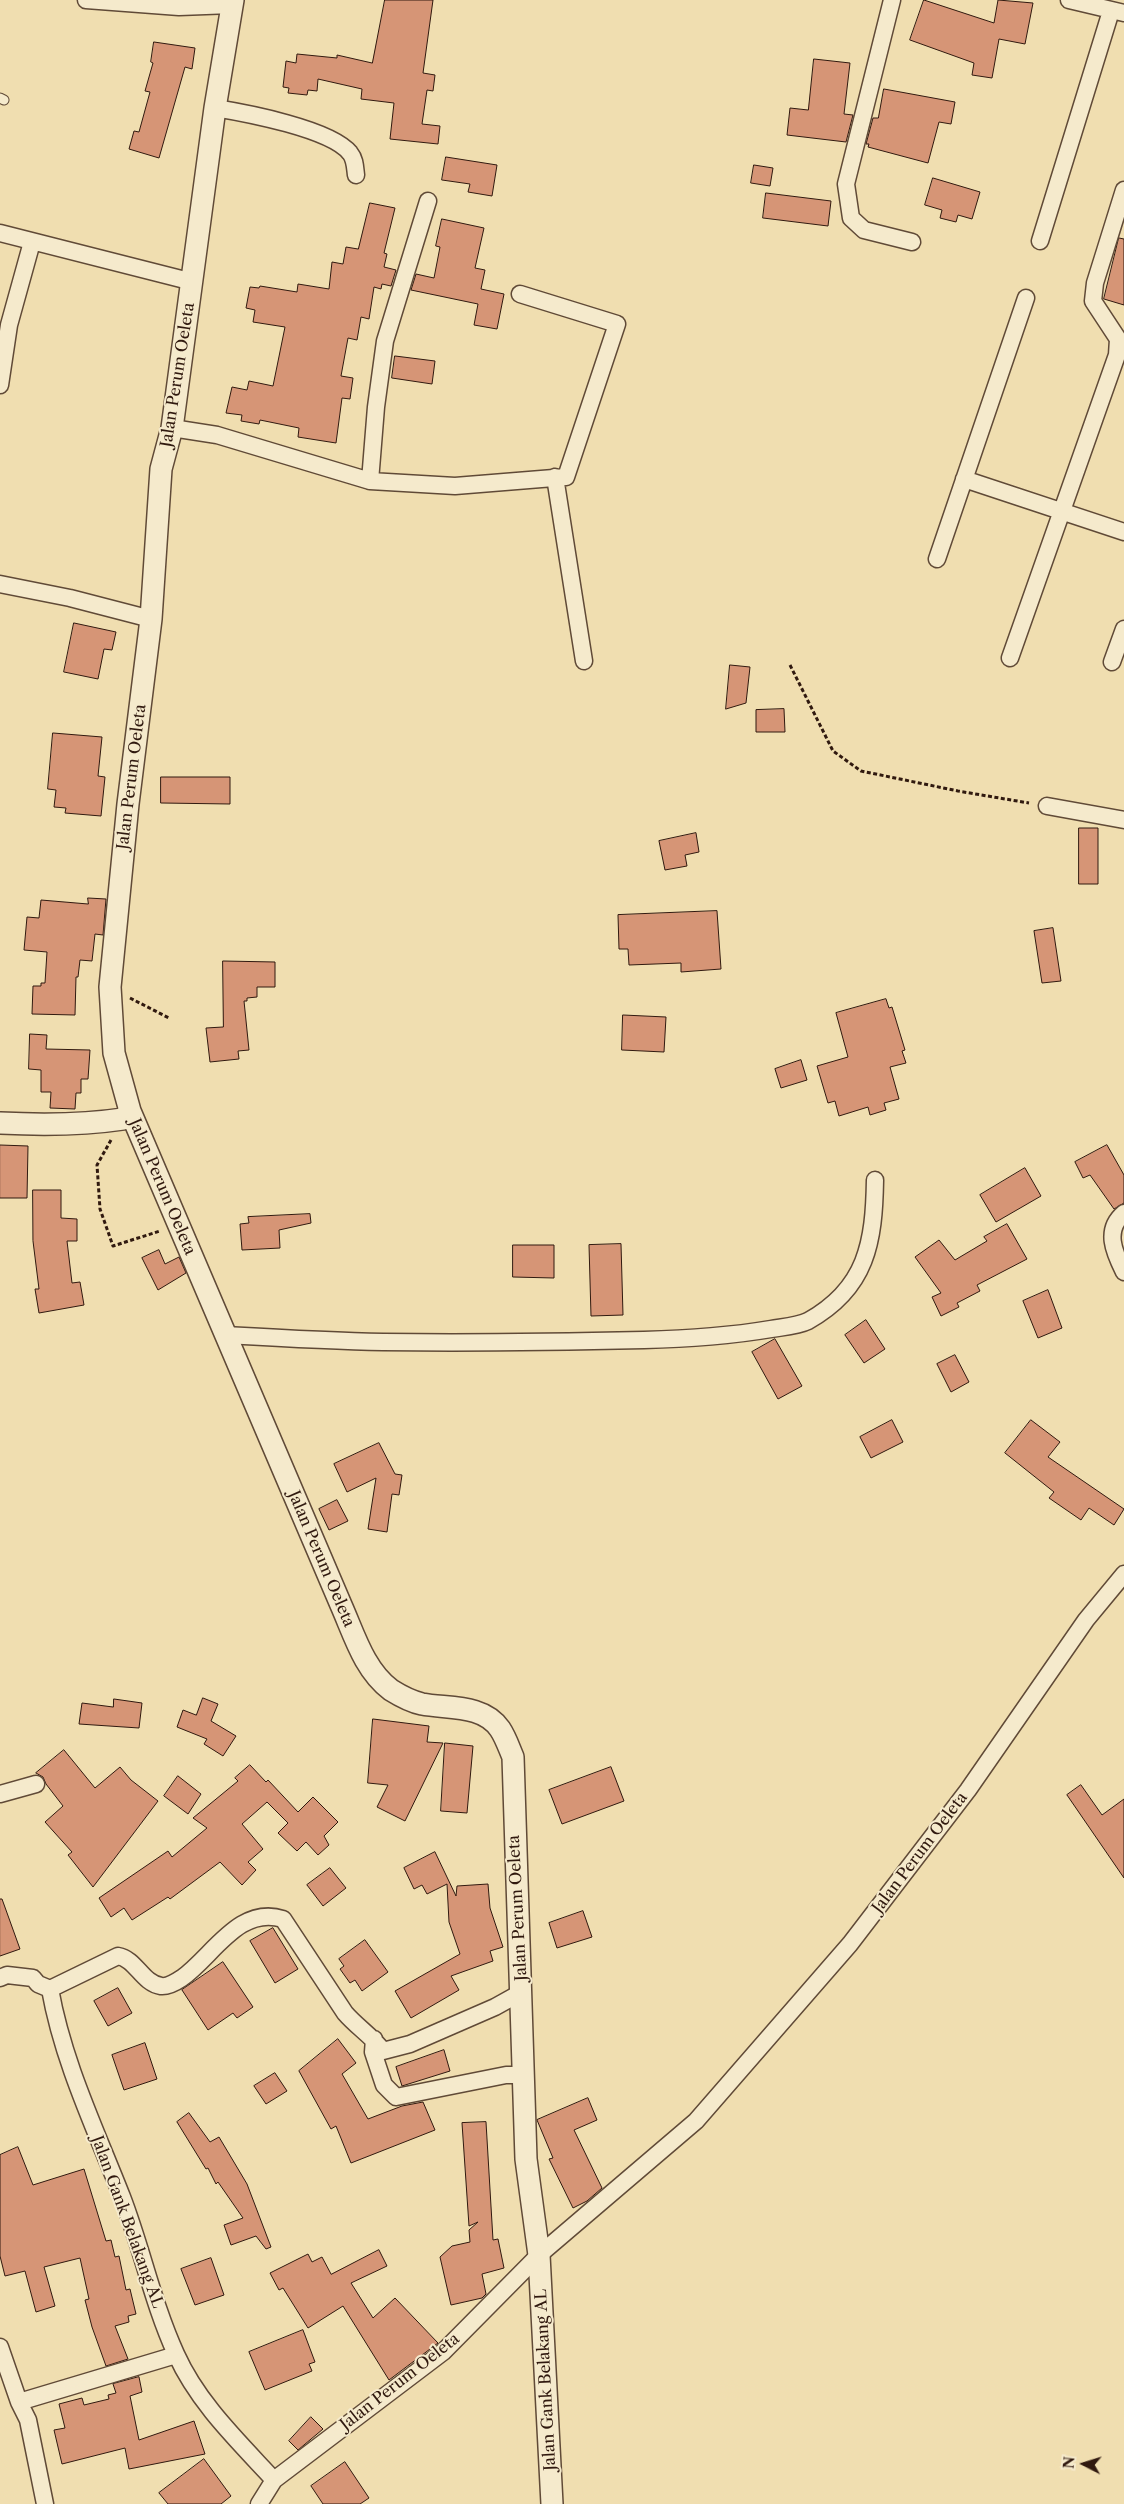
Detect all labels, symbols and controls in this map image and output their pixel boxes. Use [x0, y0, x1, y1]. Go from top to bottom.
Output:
street label: Jalan Perum Oeleta [157, 301, 199, 449]
street label: Jalan Perum Oeleta [114, 703, 150, 851]
street label: Jalan Perum Oeleta [125, 1116, 199, 1258]
street label: Jalan Perum Oeleta [284, 1488, 358, 1630]
street label: Jalan Perum Oeleta [868, 1789, 972, 1917]
street label: Jalan Perum Oeleta [505, 1834, 531, 1982]
street label: Jalan Gank Belakang AL [87, 2133, 167, 2311]
street label: Jalan Gank Belakang AL [532, 2289, 560, 2471]
street label: Jalan Perum Oeleta [336, 2329, 464, 2435]
north arrow [1059, 2439, 1109, 2489]
text: N [1060, 2456, 1079, 2470]

